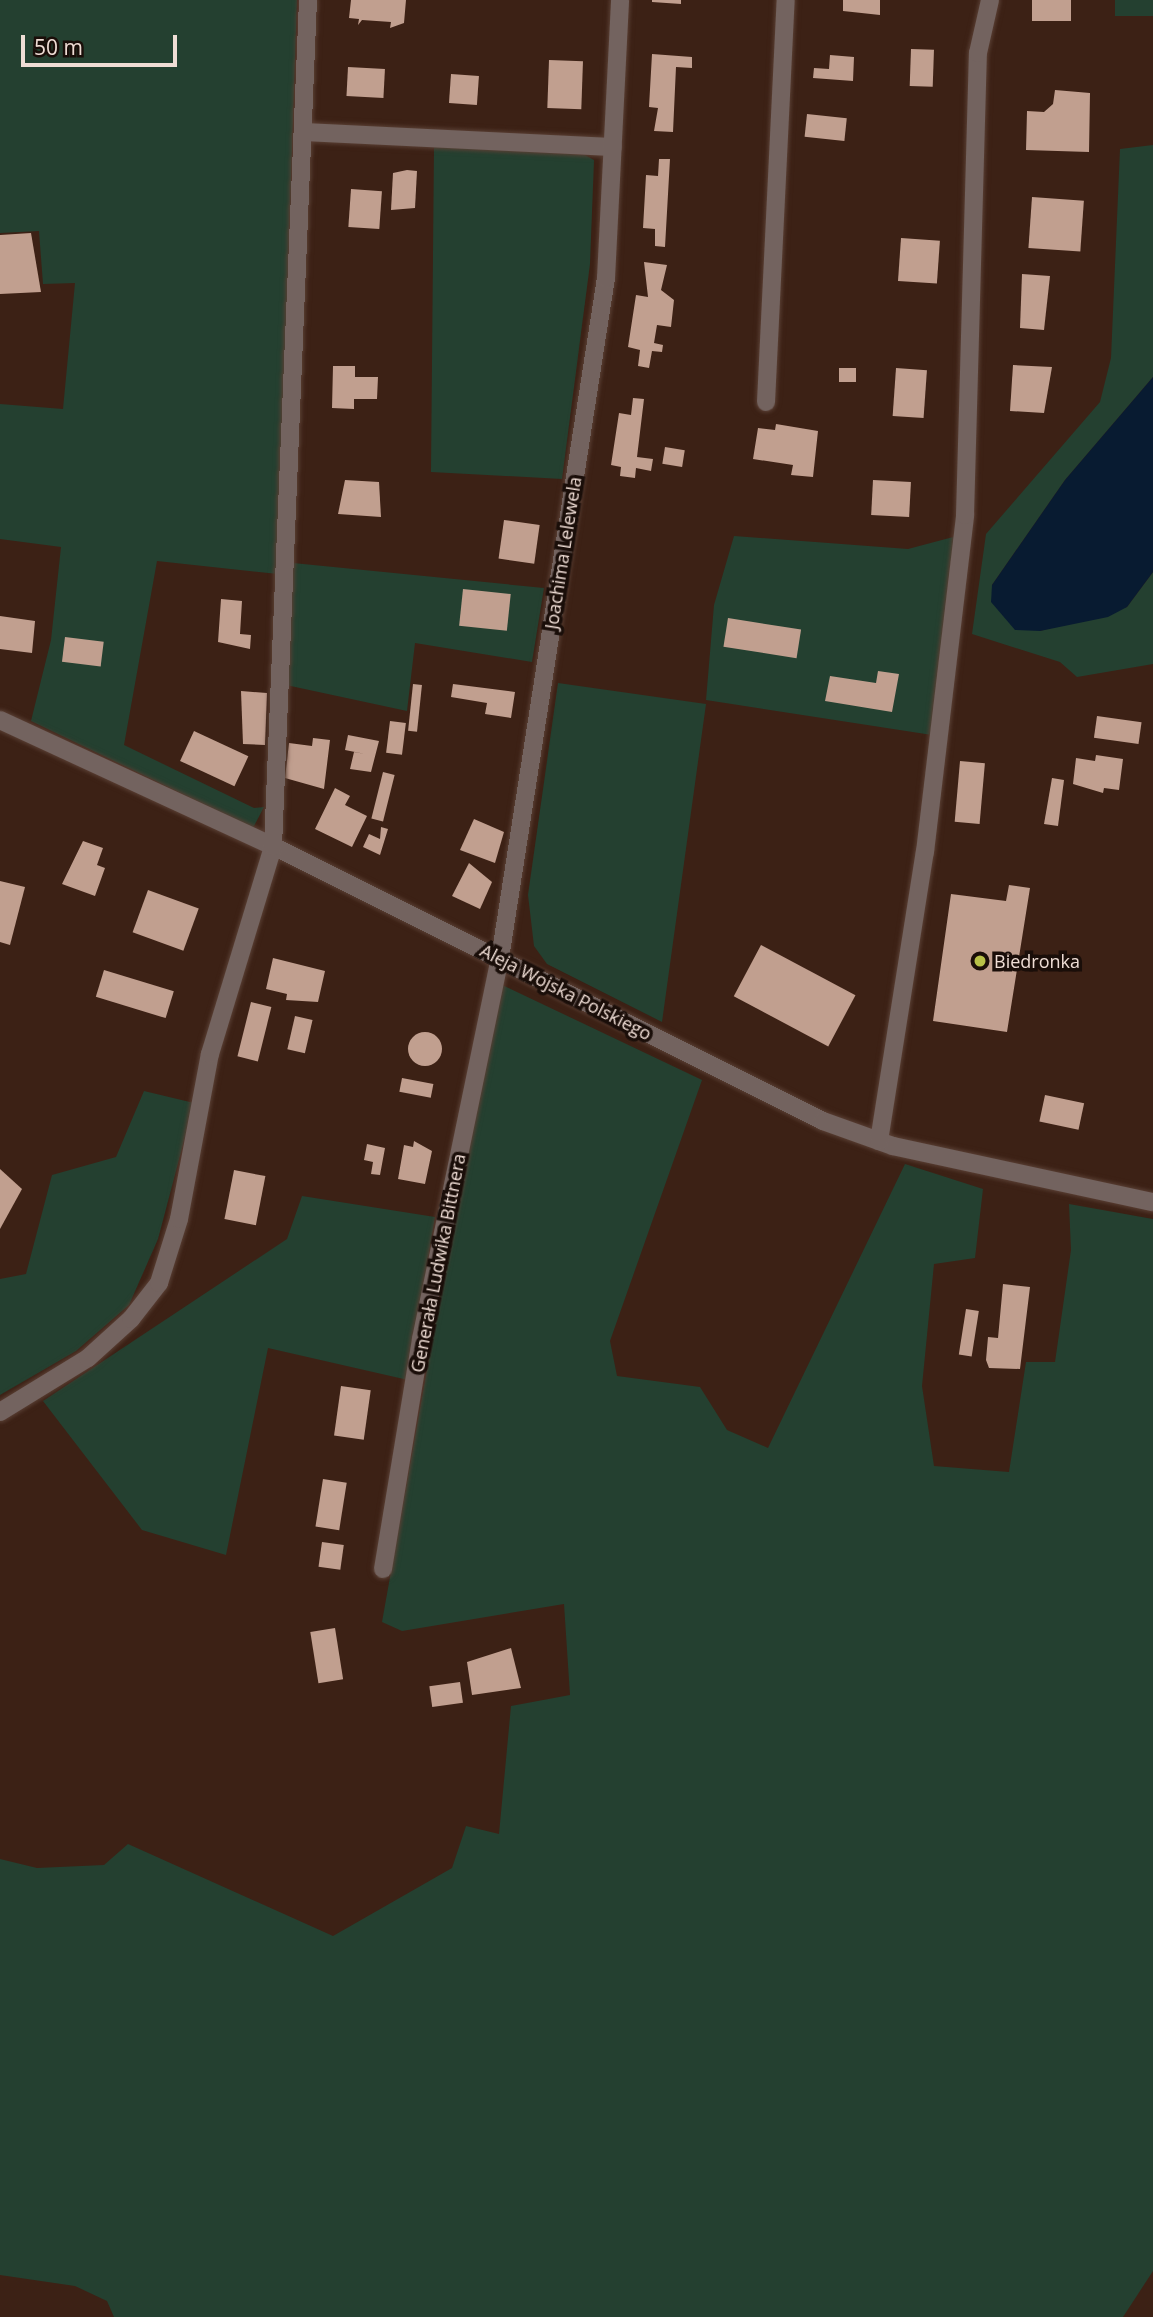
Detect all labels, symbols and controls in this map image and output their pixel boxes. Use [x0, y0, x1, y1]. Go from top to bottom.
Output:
scale bar [24, 21, 180, 65]
text: 50 m [34, 33, 83, 61]
street label: Joachima Lelewela [540, 475, 586, 631]
street label: Aleja Wojska Polskiego [477, 939, 655, 1045]
place label: Biedronka [994, 950, 1080, 972]
marker: Biedronka [972, 953, 988, 969]
street label: Generała Ludwika Bittnera [406, 1152, 470, 1374]

